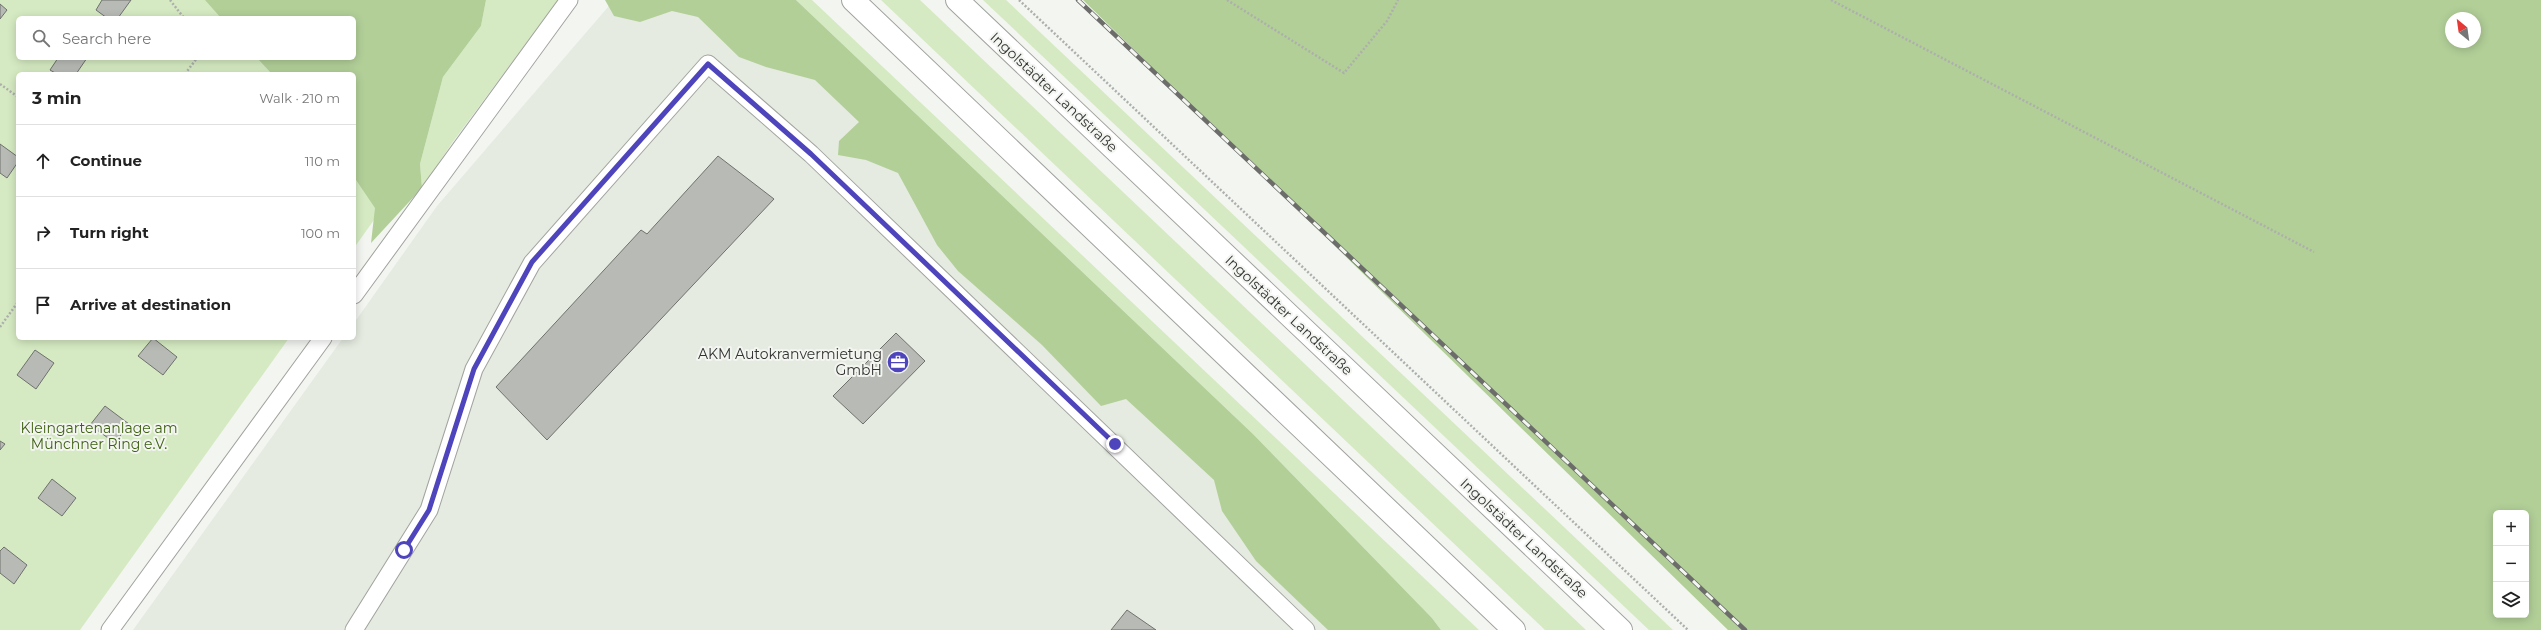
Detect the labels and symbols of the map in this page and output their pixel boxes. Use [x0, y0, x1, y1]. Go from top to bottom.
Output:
north arrow [2445, 12, 2481, 48]
street label: Ingolstädter Landstraße [986, 28, 1122, 156]
street label: Ingolstädter Landstraße [1221, 251, 1357, 379]
place label: AKM Autokranvermietung GmbH [698, 345, 882, 379]
office icon: AKM Autokranvermietung GmbH [885, 349, 911, 375]
park label: Kleingartenanlage am Münchner Ring e.V. [21, 419, 178, 453]
route end [1106, 435, 1124, 453]
street label: Ingolstädter Landstraße [1456, 474, 1592, 602]
route start [395, 541, 413, 559]

